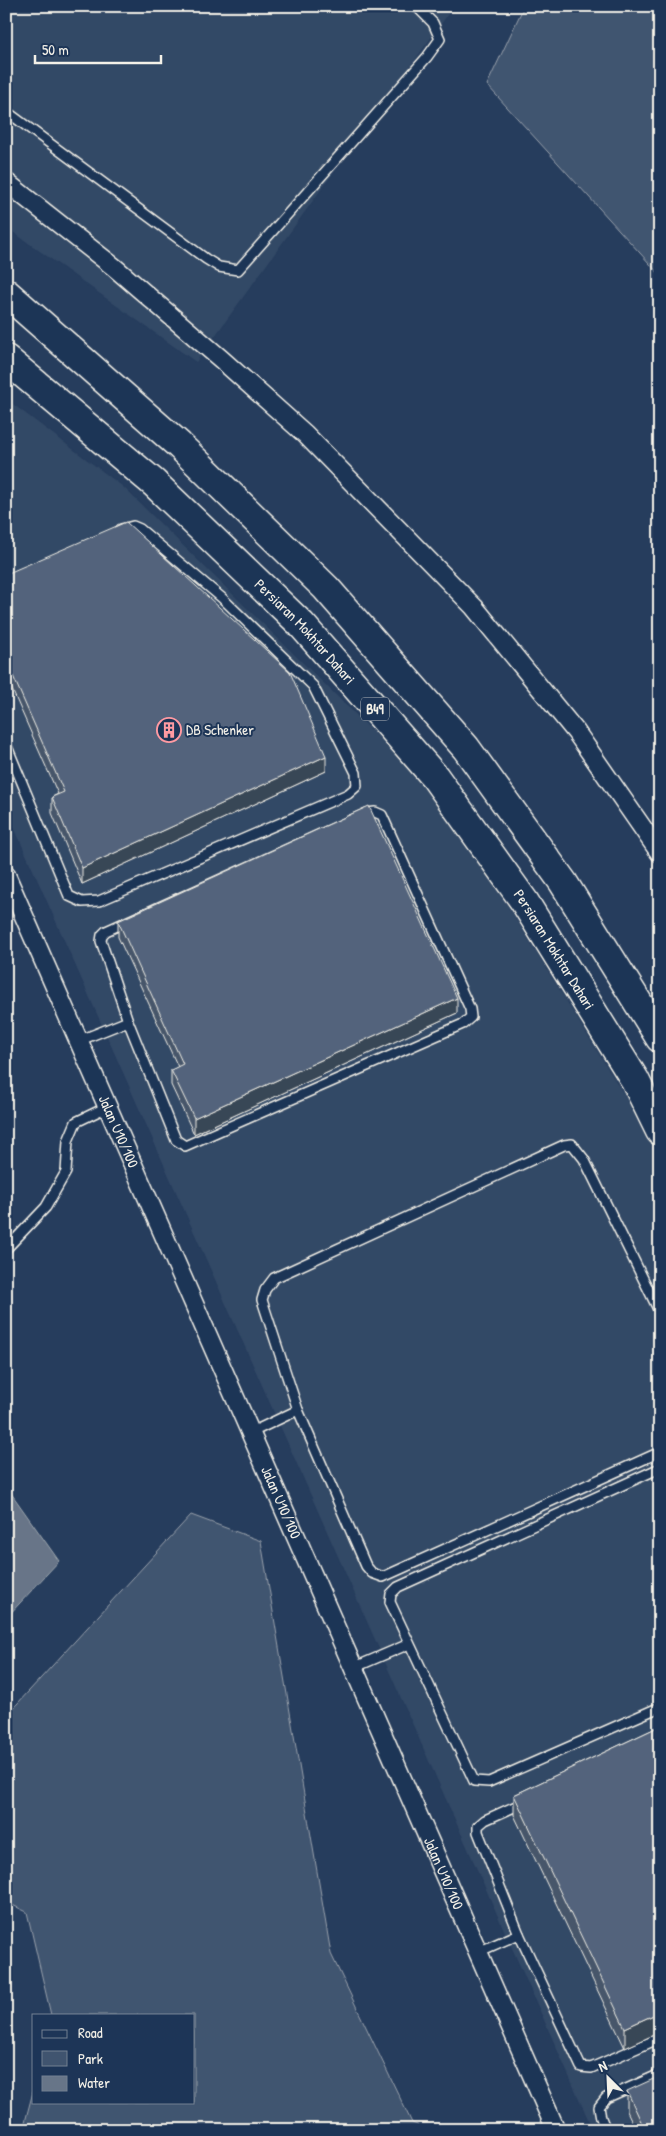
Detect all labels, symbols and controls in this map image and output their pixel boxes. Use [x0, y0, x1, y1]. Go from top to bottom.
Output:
scale bar [35, 32, 161, 64]
text: 50 m [42, 39, 69, 60]
street label: Persiaran Mokhtar Dahari [250, 574, 360, 689]
road number: B49 [361, 698, 389, 721]
building icon: DB Schenker [156, 717, 182, 743]
place label: DB Schenker [186, 719, 254, 740]
street label: Persiaran Mokhtar Dahari [509, 885, 600, 1014]
street label: Jalan U10/100 [94, 1092, 144, 1171]
street label: Jalan U10/100 [256, 1463, 307, 1542]
street label: Jalan U10/100 [419, 1834, 469, 1913]
legend [32, 2014, 195, 2104]
text: Road [78, 2022, 103, 2043]
text: Park [78, 2048, 103, 2069]
north arrow [584, 2054, 634, 2104]
text: N [595, 2055, 610, 2076]
text: Water [78, 2072, 110, 2093]

